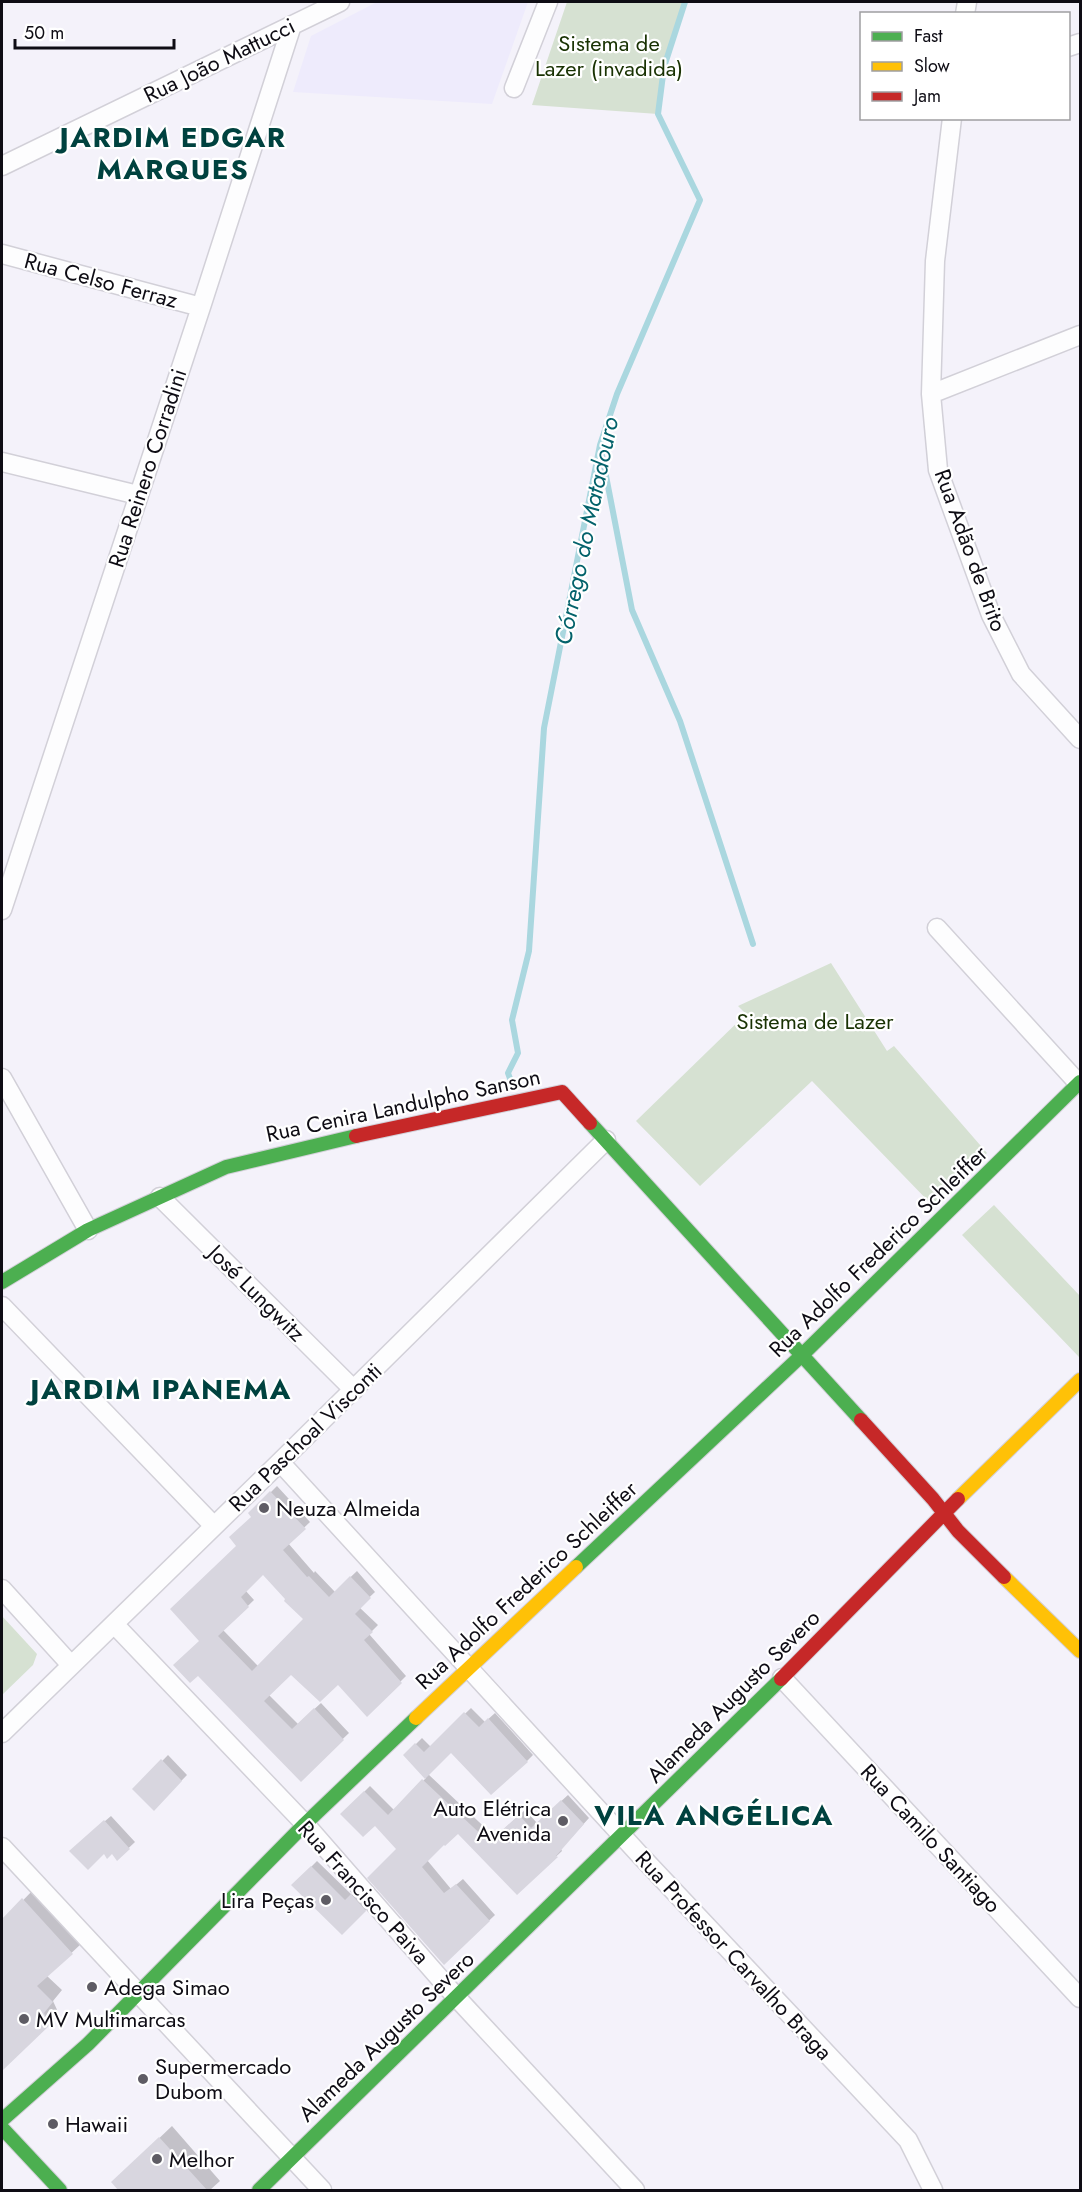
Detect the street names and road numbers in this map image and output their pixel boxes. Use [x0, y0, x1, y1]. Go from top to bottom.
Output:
street label: Rua João Mattucci [138, 9, 300, 111]
street label: Rua Celso Ferraz [21, 244, 181, 316]
street label: Rua Reinero Corradini [100, 364, 194, 572]
street label: Rua Adão de Brito [927, 464, 1015, 636]
street label: Rua Cenira Landulpho Sanson [263, 1060, 543, 1150]
street label: Rua Adolfo Frederico Schleiffer [761, 1137, 995, 1364]
street label: José Lungwitz [199, 1235, 313, 1349]
street label: Rua Paschoal Visconti [221, 1355, 389, 1519]
street label: Rua Adolfo Frederico Schleiffer [408, 1473, 644, 1697]
street label: Alameda Augusto Severo [639, 1602, 827, 1790]
street label: Rua Camilo Santiago [853, 1756, 1009, 1920]
street label: Rua Francisco Paiva [291, 1813, 437, 1971]
street label: Rua Professor Carvalho Braga [628, 1843, 840, 2067]
street label: Alameda Augusto Severo [291, 1943, 481, 2129]

